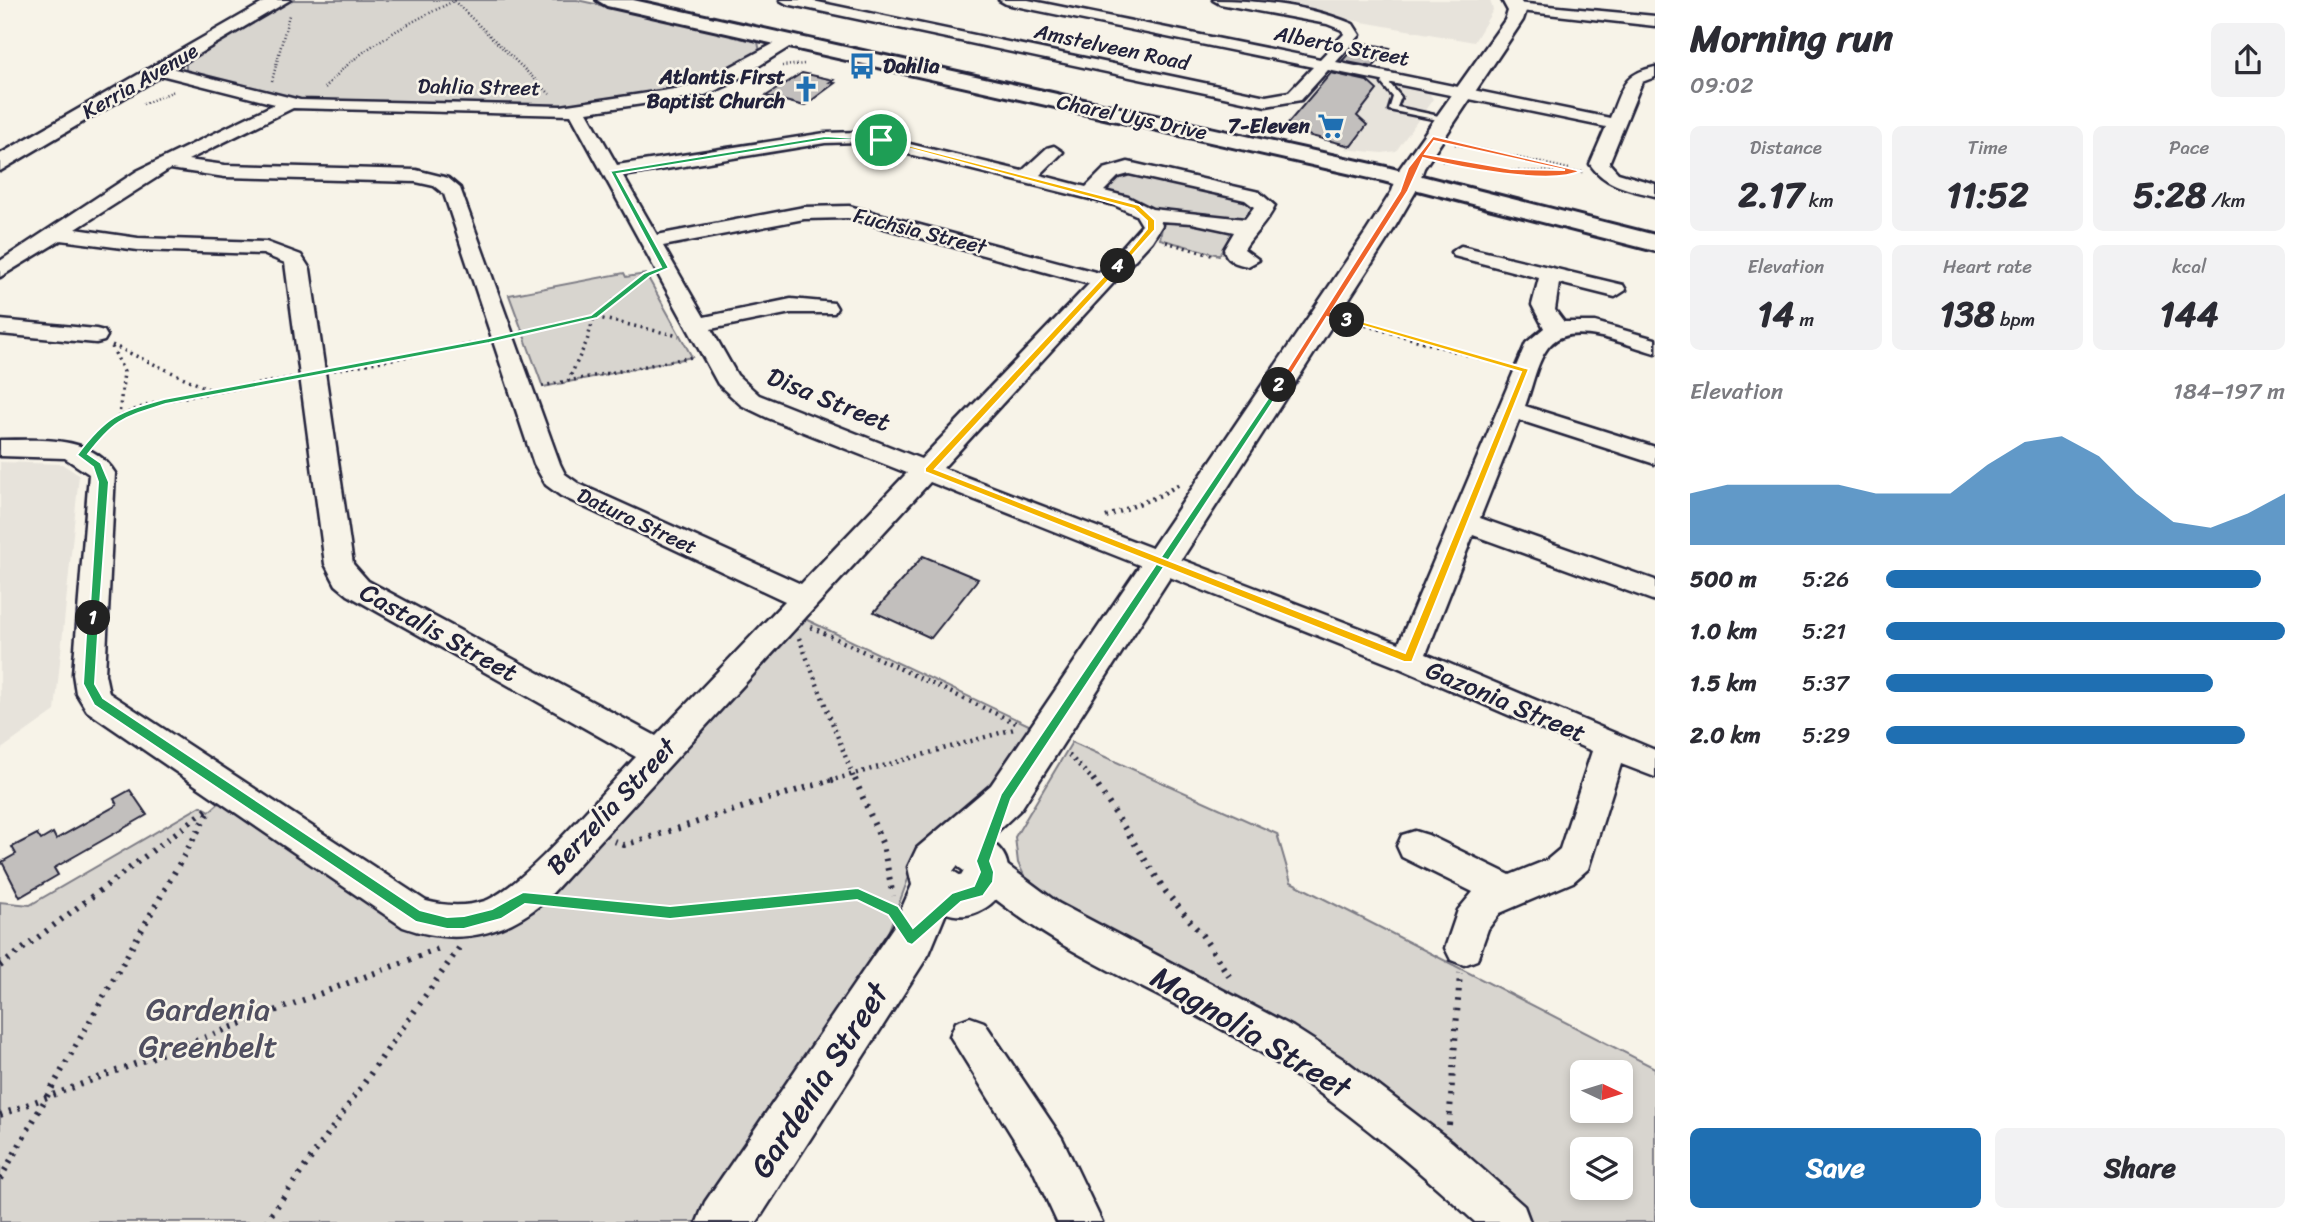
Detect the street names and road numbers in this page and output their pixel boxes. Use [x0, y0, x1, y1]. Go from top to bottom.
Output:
street label: Amstelveen Road [1030, 12, 1195, 82]
street label: Alberto Street [1270, 14, 1413, 78]
street label: Kerria Avenue [74, 32, 206, 130]
street label: Dahlia Street [417, 67, 541, 107]
street label: Charel Uys Drive [1053, 83, 1211, 152]
street label: Fuchsia Street [850, 196, 992, 266]
street label: Disa Street [760, 353, 898, 445]
street label: Datura Street [570, 476, 704, 566]
street label: Castalis Street [351, 569, 527, 695]
street label: Gazonia Street [1419, 647, 1593, 755]
street label: Berzelia Street [534, 725, 689, 886]
street label: Magnolia Street [1139, 950, 1363, 1116]
street label: Gardenia Street [734, 969, 905, 1190]

